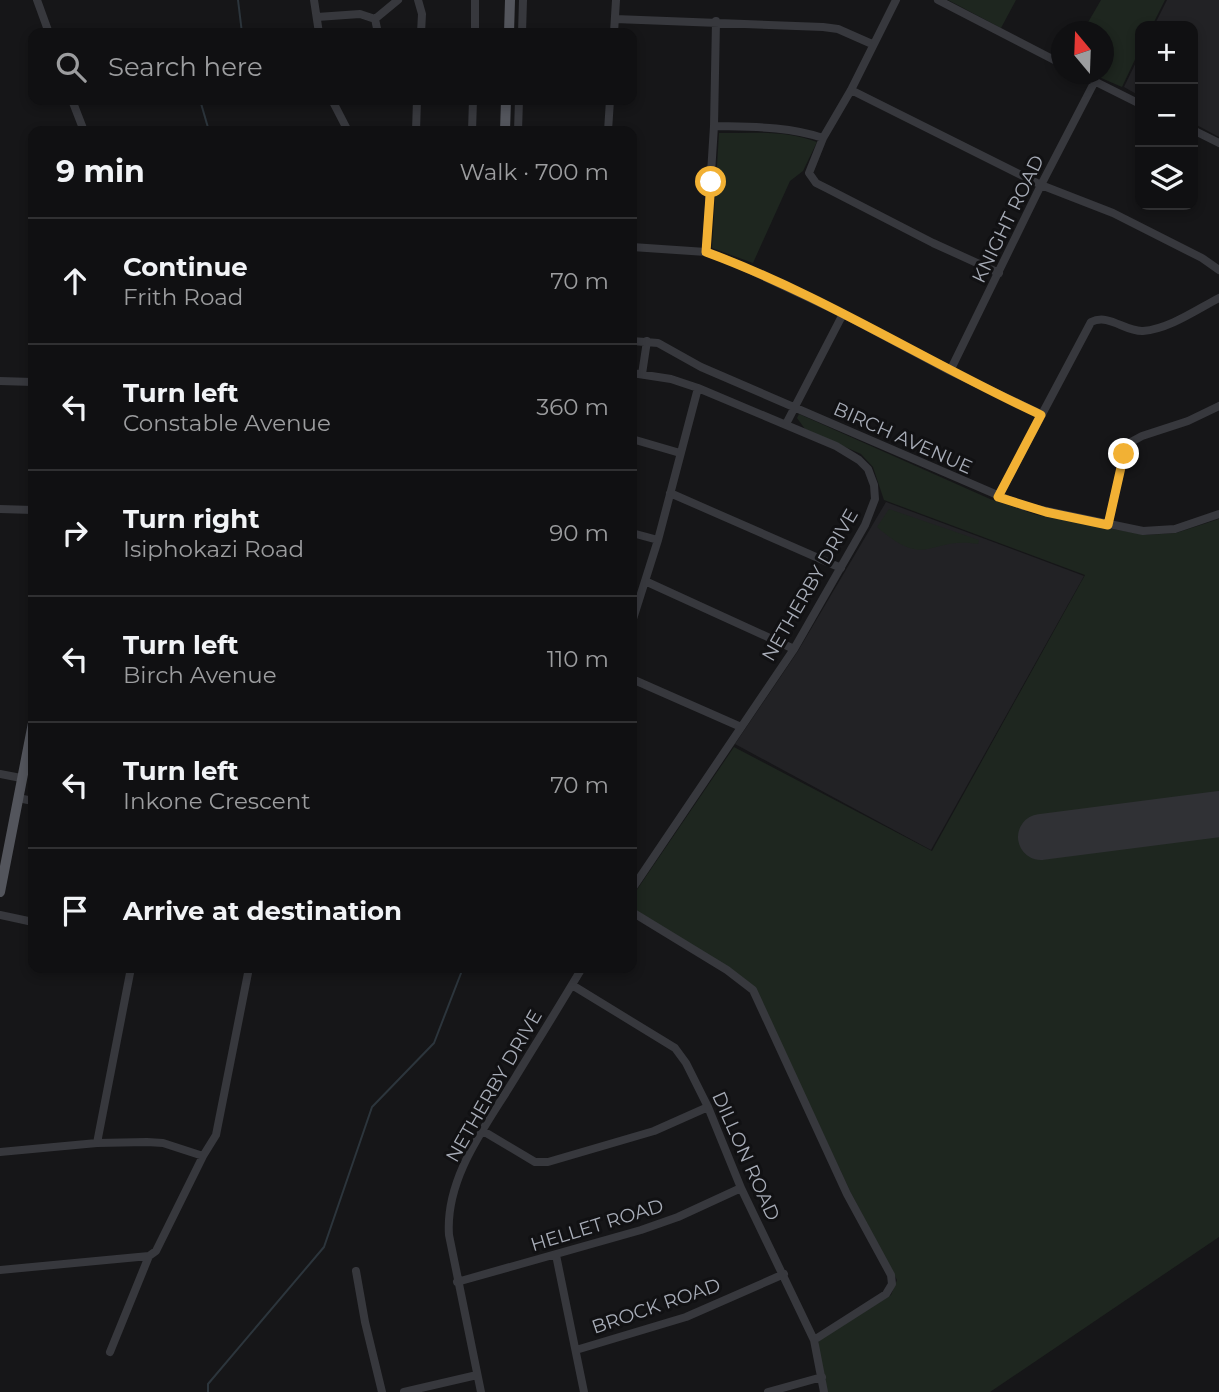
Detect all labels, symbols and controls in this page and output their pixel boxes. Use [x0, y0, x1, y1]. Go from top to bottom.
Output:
north arrow [1051, 21, 1114, 84]
map controls [1135, 21, 1198, 210]
button: + [1135, 21, 1198, 84]
search box [28, 28, 637, 105]
icon: search [52, 48, 90, 86]
text: Search here [108, 51, 263, 83]
button: − [1135, 84, 1198, 147]
button: layers [1135, 147, 1198, 210]
street label: KNIGHT ROAD [967, 151, 1049, 287]
text: 9 min [56, 153, 145, 190]
text: Walk · 700 m [459, 158, 609, 186]
route start [695, 166, 726, 197]
text: Continue [123, 251, 248, 283]
icon: ahead [56, 262, 94, 300]
text: 70 m [550, 267, 609, 295]
text: Frith Road [123, 283, 243, 311]
text: Turn left [123, 377, 239, 409]
icon: left [56, 388, 94, 426]
text: 360 m [536, 393, 609, 421]
street label: BIRCH AVENUE [830, 397, 976, 479]
text: Constable Avenue [123, 409, 331, 437]
route end [1108, 438, 1139, 469]
text: Turn right [123, 503, 259, 535]
street label: NETHERBY DRIVE [757, 505, 863, 665]
icon: right [56, 514, 94, 552]
text: 90 m [549, 519, 609, 547]
text: Isiphokazi Road [123, 535, 304, 563]
text: Turn left [123, 629, 239, 661]
icon: left [56, 640, 94, 678]
text: 110 m [547, 645, 609, 673]
text: Birch Avenue [123, 661, 277, 689]
text: Turn left [123, 755, 239, 787]
icon: left [56, 766, 94, 804]
text: 70 m [550, 771, 609, 799]
text: Inkone Crescent [123, 787, 311, 815]
icon: arrive [56, 892, 94, 930]
text: Arrive at destination [123, 895, 402, 927]
street label: NETHERBY DRIVE [441, 1006, 547, 1166]
street label: DILLON ROAD [707, 1088, 785, 1224]
street label: HELLET ROAD [528, 1194, 666, 1256]
street label: BROCK ROAD [589, 1273, 723, 1339]

